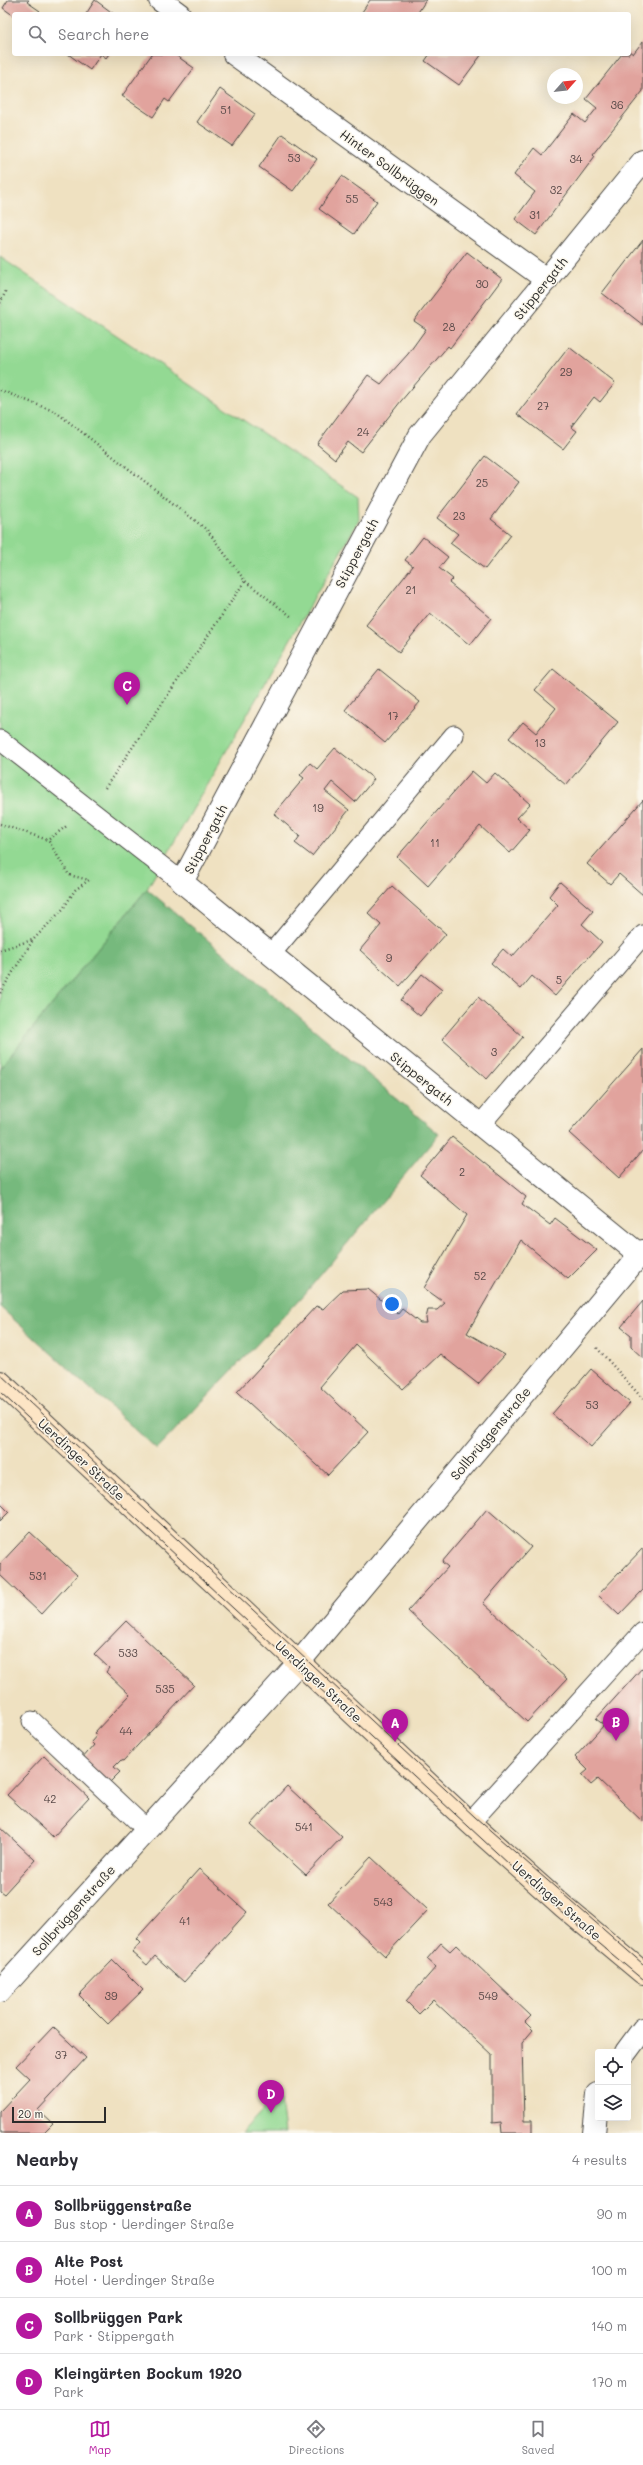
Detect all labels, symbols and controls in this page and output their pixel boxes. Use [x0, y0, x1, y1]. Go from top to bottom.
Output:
search box [12, 12, 631, 56]
icon: search [26, 23, 48, 45]
text: Search here [58, 24, 149, 44]
north arrow [547, 68, 583, 104]
house number: 36 [610, 97, 624, 112]
house number: 51 [220, 102, 232, 117]
street label: Hinter Sollbrüggen [337, 125, 443, 209]
house number: 53 [288, 150, 301, 165]
house number: 34 [570, 151, 583, 166]
house number: 32 [550, 182, 562, 197]
house number: 55 [346, 191, 358, 206]
house number: 31 [529, 207, 541, 222]
street label: Stippergath [509, 253, 571, 323]
house number: 30 [475, 276, 489, 291]
house number: 28 [443, 319, 456, 334]
house number: 29 [560, 364, 573, 379]
house number: 27 [537, 398, 549, 413]
house number: 24 [357, 424, 370, 439]
house number: 25 [476, 475, 488, 490]
house number: 23 [453, 508, 466, 523]
street label: Stippergath [331, 515, 381, 591]
house number: 21 [405, 582, 417, 597]
pin: C [114, 672, 140, 705]
house number: 17 [387, 708, 399, 723]
house number: 13 [534, 735, 546, 750]
house number: 19 [312, 800, 324, 815]
street label: Stippergath [180, 801, 230, 877]
house number: 11 [430, 835, 440, 850]
house number: 9 [386, 950, 393, 965]
house number: 5 [556, 972, 562, 987]
house number: 3 [491, 1044, 498, 1059]
street label: Stippergath [387, 1047, 457, 1109]
house number: 2 [459, 1164, 465, 1179]
house number: 52 [474, 1268, 486, 1283]
your location [382, 1294, 402, 1314]
street label: Sollbrüggenstraße [446, 1383, 534, 1483]
house number: 53 [586, 1397, 599, 1412]
street label: Uerdinger Straße [35, 1414, 129, 1504]
house number: 531 [29, 1568, 47, 1583]
street label: Uerdinger Straße [272, 1636, 366, 1726]
house number: 533 [118, 1645, 138, 1660]
house number: 535 [155, 1681, 175, 1696]
pin: B [603, 1708, 629, 1741]
pin: A [382, 1709, 408, 1742]
house number: 44 [120, 1723, 133, 1738]
house number: 42 [44, 1791, 56, 1806]
house number: 541 [295, 1819, 313, 1834]
street label: Uerdinger Straße [509, 1857, 605, 1943]
street label: Sollbrüggenstraße [28, 1861, 118, 1959]
house number: 543 [373, 1894, 393, 1909]
house number: 41 [179, 1913, 191, 1928]
house number: 39 [105, 1988, 118, 2003]
house number: 549 [478, 1988, 498, 2003]
house number: 37 [55, 2047, 67, 2062]
map controls [595, 2049, 631, 2121]
button: locate [595, 2049, 631, 2085]
pin: D [258, 2080, 284, 2113]
button: layers [595, 2085, 631, 2121]
scale bar [12, 2105, 106, 2124]
text: 20 m [18, 2106, 43, 2121]
text: Nearby [16, 2148, 78, 2170]
text: 4 results [572, 2151, 627, 2168]
text: Sollbrüggenstraße [54, 2195, 192, 2215]
text: A [24, 2205, 34, 2222]
text: 90 m [597, 2205, 627, 2222]
text: Bus stop · Uerdinger Straße [54, 2215, 234, 2232]
text: Alte Post [54, 2251, 123, 2271]
text: B [25, 2261, 33, 2278]
text: 100 m [591, 2261, 627, 2278]
text: Hotel · Uerdinger Straße [54, 2271, 215, 2288]
text: Sollbrüggen Park [54, 2307, 183, 2327]
text: C [24, 2317, 34, 2334]
text: 140 m [591, 2317, 627, 2334]
text: Park · Stippergath [54, 2327, 174, 2344]
text: Kleingärten Bockum 1920 [54, 2363, 242, 2383]
text: D [24, 2373, 34, 2390]
text: 170 m [591, 2373, 627, 2390]
text: Park [54, 2383, 83, 2400]
tab: Map [89, 2418, 111, 2457]
tab: Directions [288, 2418, 344, 2457]
tab: Saved [522, 2418, 554, 2457]

